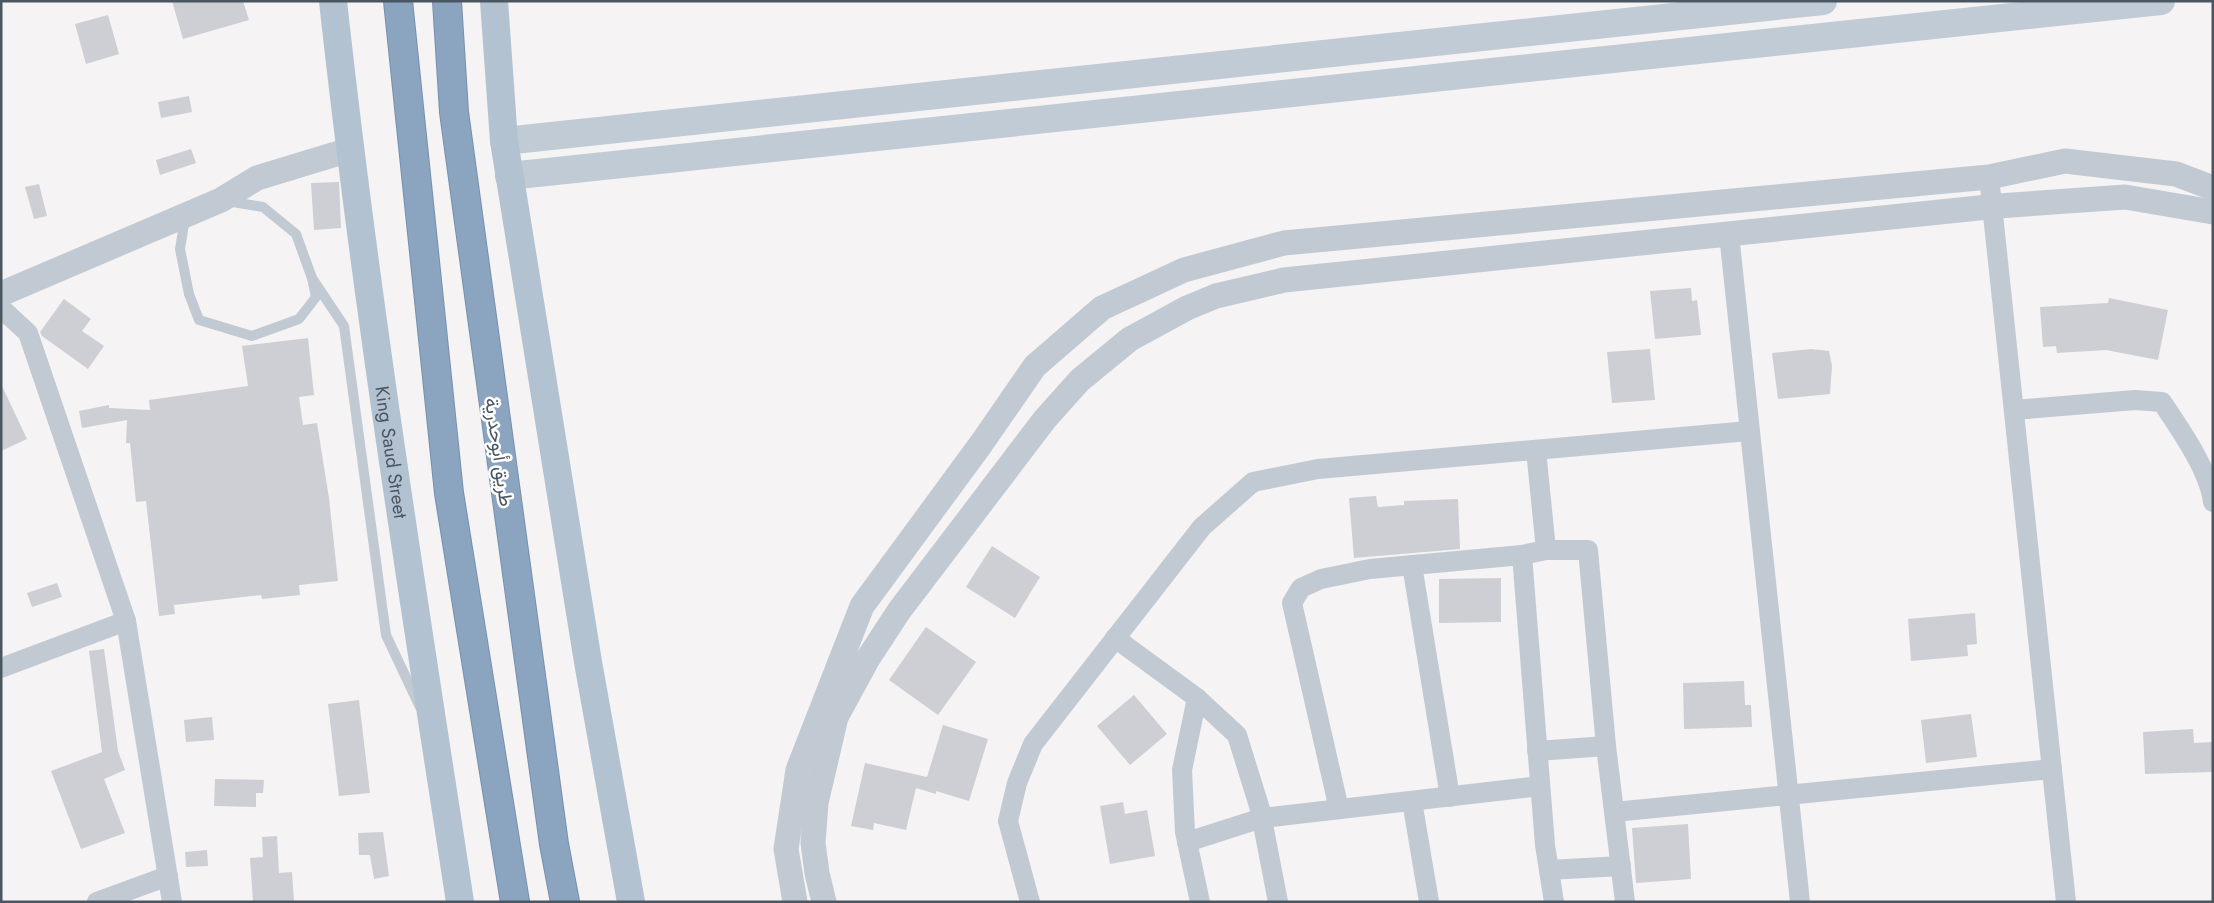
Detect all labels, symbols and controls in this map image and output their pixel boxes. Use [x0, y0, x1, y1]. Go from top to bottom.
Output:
street label: King Saud Street [369, 384, 415, 521]
street label: طريق أبوحدرية [478, 396, 520, 508]

